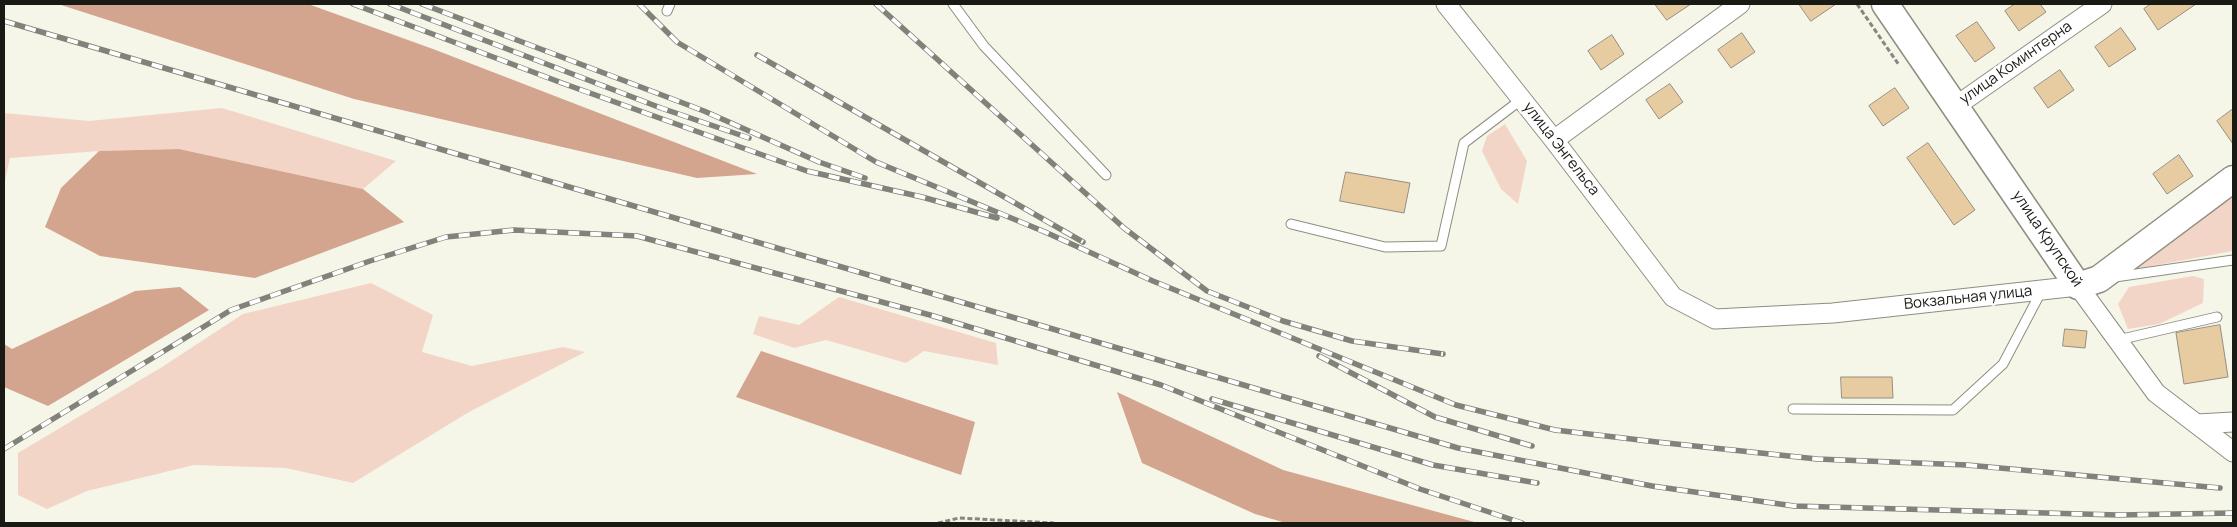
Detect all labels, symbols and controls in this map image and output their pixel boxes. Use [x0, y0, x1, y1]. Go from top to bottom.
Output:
street label: улица Коминтерна [1956, 18, 2076, 108]
street label: улица Энгельса [1519, 99, 1603, 199]
street label: улица Крупской [2008, 187, 2086, 291]
street label: Вокзальная улица [1903, 282, 2033, 314]

